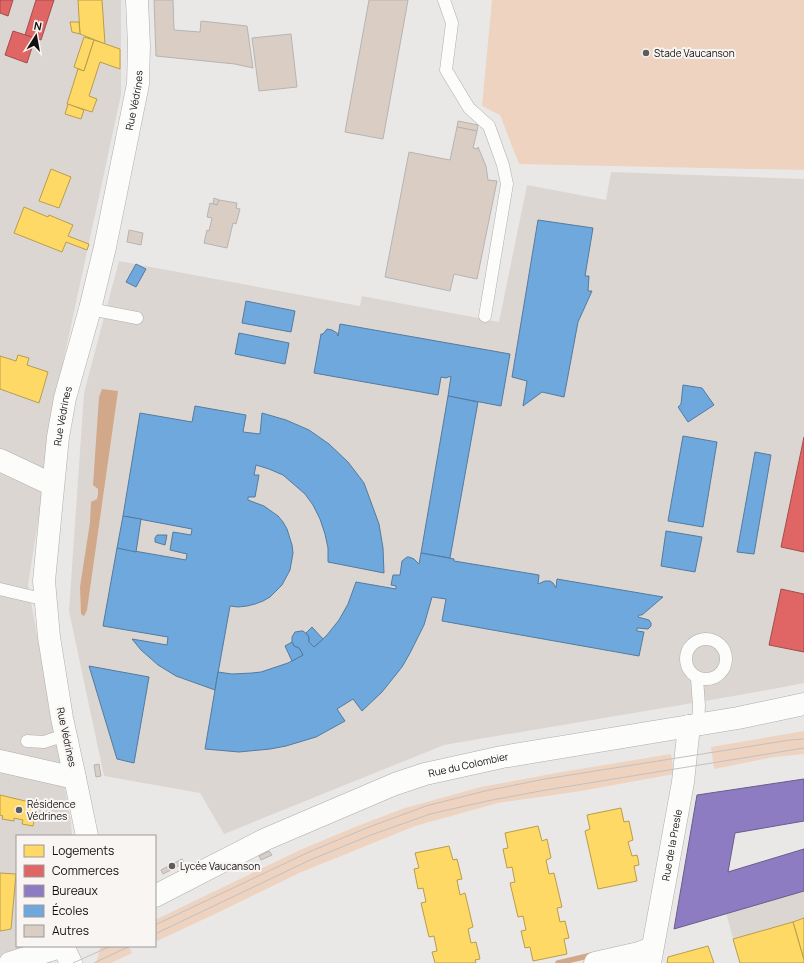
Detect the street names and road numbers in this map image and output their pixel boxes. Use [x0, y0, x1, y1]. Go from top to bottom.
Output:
street label: Rue Védrines [122, 70, 145, 131]
street label: Rue Védrines [50, 384, 75, 446]
street label: Rue Védrines [54, 706, 80, 768]
street label: Rue du Colombier [427, 749, 510, 780]
street label: Rue de la Presle [658, 808, 685, 882]

